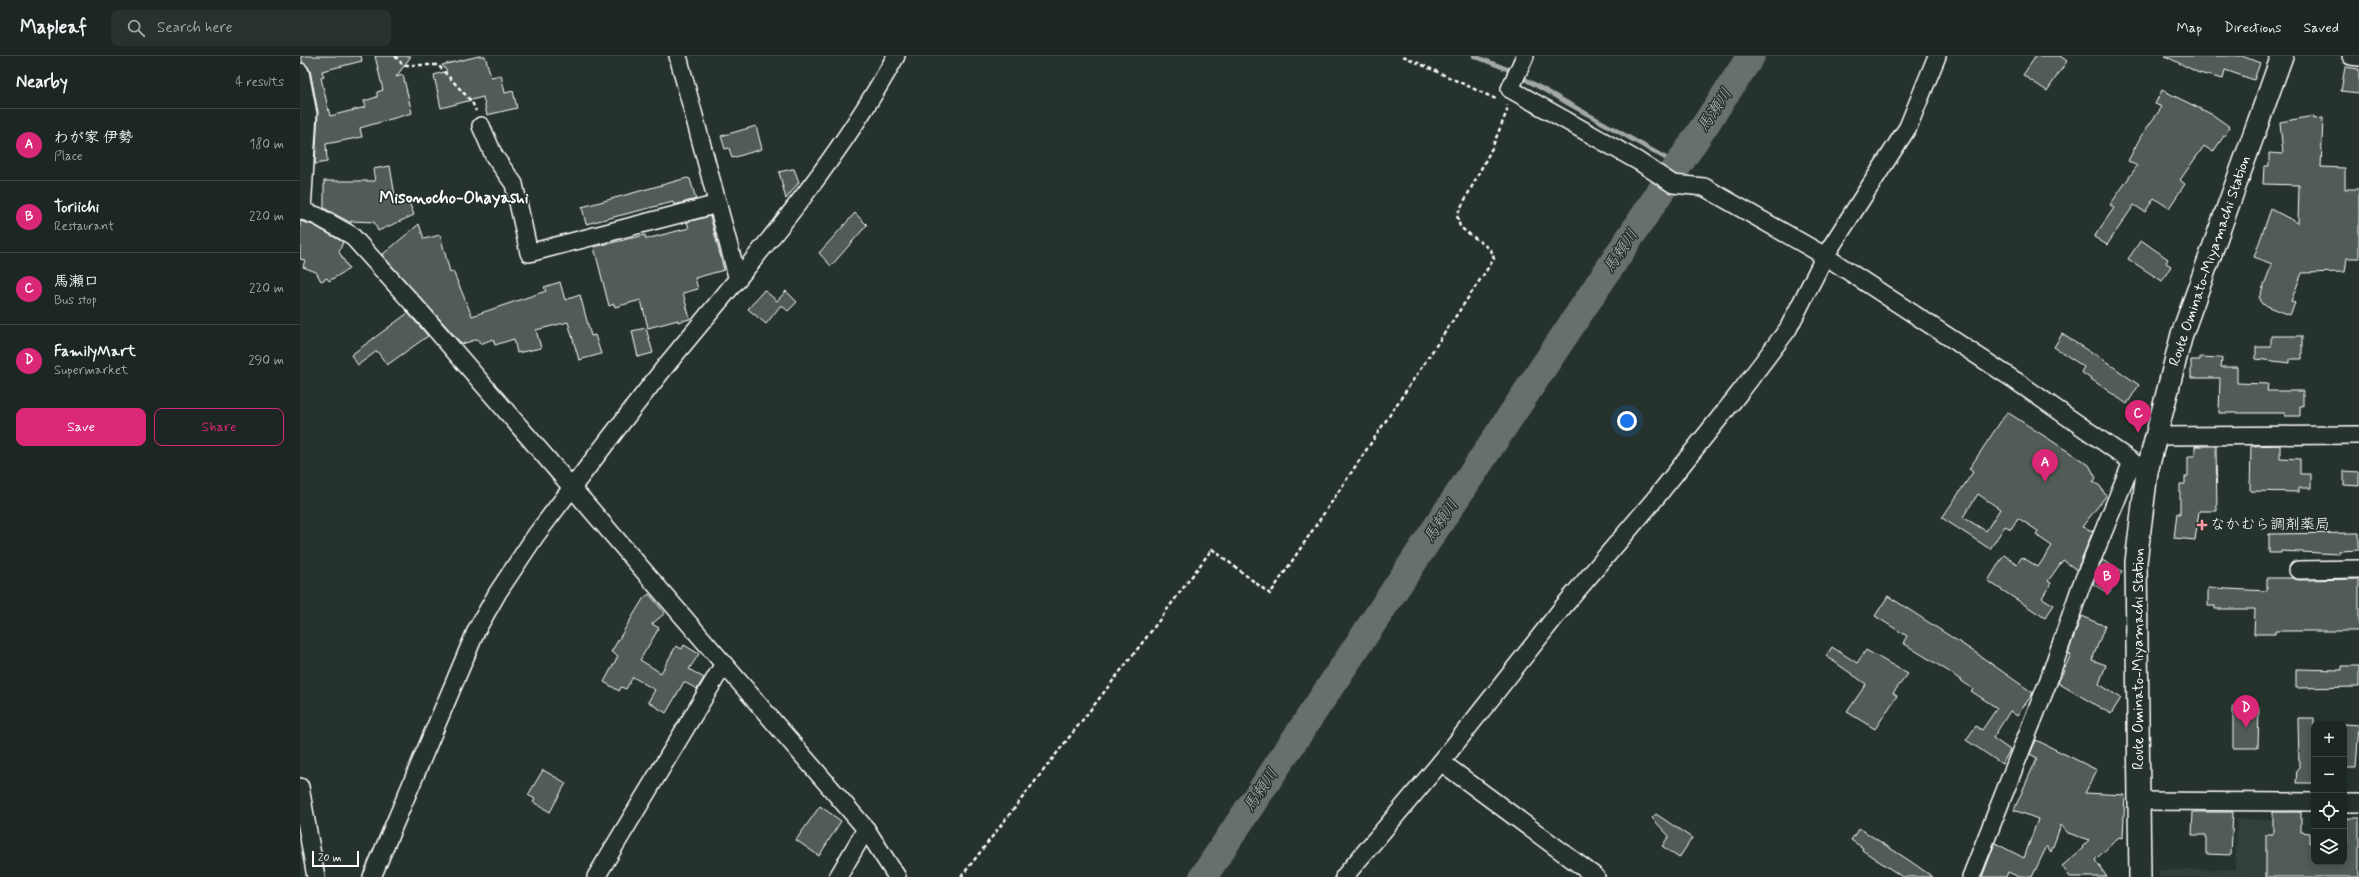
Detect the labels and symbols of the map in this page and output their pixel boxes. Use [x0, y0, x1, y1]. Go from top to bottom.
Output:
water label: 馬瀬川 [1693, 84, 1737, 136]
street label: Route Ominato-Miyamachi Station [2165, 153, 2255, 369]
district label: Misonocho-Ohayashi [379, 187, 529, 209]
water label: 馬頼川 [1599, 225, 1643, 277]
pin: C [2125, 400, 2151, 433]
your location [1617, 411, 1637, 431]
pin: A [2032, 449, 2058, 482]
water label: 馬頼川 [1419, 495, 1463, 547]
place label: なかむら調剤薬局 [2210, 515, 2330, 535]
marker: なかむら調剤薬局 [2197, 520, 2207, 530]
street label: Route Ominato-Miyamachi Station [2129, 548, 2149, 770]
pin: B [2094, 563, 2120, 596]
pin: D [2233, 695, 2259, 728]
water label: 馬頼川 [1239, 764, 1283, 816]
scale bar [312, 849, 359, 868]

